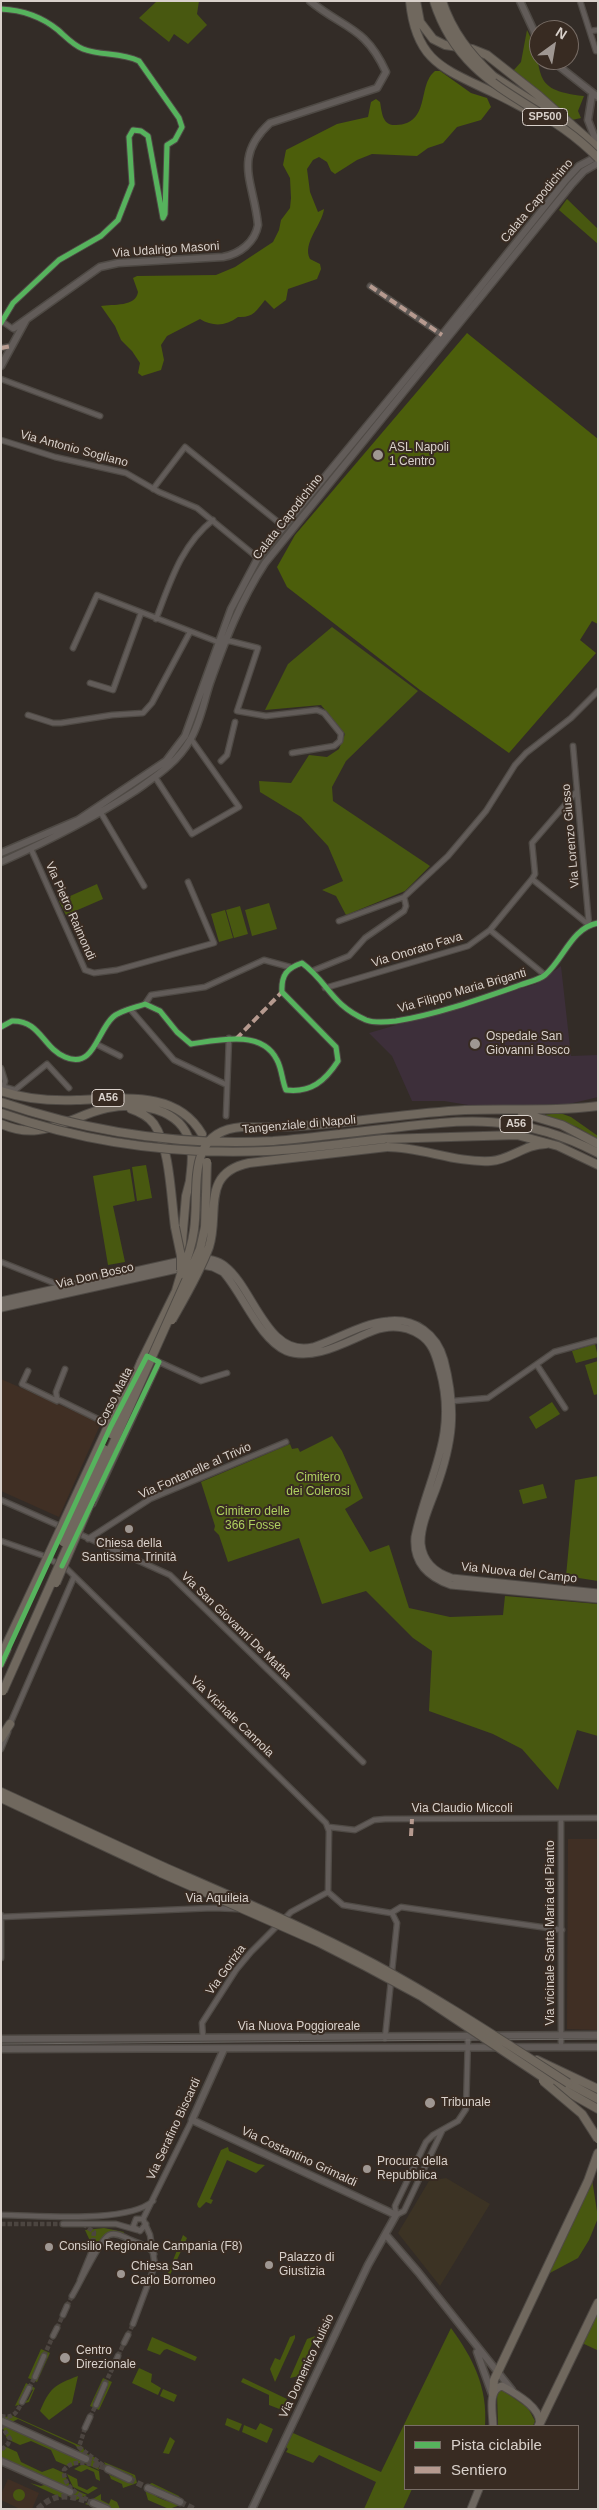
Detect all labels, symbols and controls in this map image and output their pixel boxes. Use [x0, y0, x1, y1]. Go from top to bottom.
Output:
north arrow [529, 20, 579, 70]
text: N [553, 24, 570, 43]
road number: SP500 [522, 108, 568, 125]
street label: Calata Capodichino [498, 156, 576, 246]
street label: Via Udalrigo Masoni [112, 239, 220, 261]
street label: Via Antonio Sogliano [18, 428, 130, 470]
place label: ASL Napoli 1 Centro [389, 441, 449, 469]
marker: ASL Napoli 1 Centro [371, 448, 385, 462]
street label: Calata Capodichino [250, 471, 326, 563]
street label: Via Lorenzo Giusso [559, 783, 583, 889]
street label: Via Pietro Raimondi [42, 860, 98, 962]
street label: Via Onorato Fava [370, 929, 464, 971]
street label: Via Filippo Maria Briganti [396, 966, 528, 1016]
place label: Ospedale San Giovanni Bosco [486, 1030, 570, 1058]
marker: Ospedale San Giovanni Bosco [468, 1037, 482, 1051]
road number: A56 [92, 1090, 124, 1106]
street label: Tangenziale di Napoli [242, 1113, 356, 1137]
road number: A56 [500, 1116, 532, 1132]
street label: Via Don Bosco [55, 1260, 135, 1292]
street label: Corso Malta [94, 1365, 136, 1429]
street label: Via Fontanelle al Trivio [137, 1440, 253, 1502]
park label: Cimitero dei Colerosi [286, 1471, 350, 1499]
park label: Cimitero delle 366 Fosse [216, 1505, 290, 1533]
marker: Chiesa della Santissima Trinità [123, 1523, 135, 1535]
place label: Chiesa della Santissima Trinità [82, 1537, 176, 1565]
street label: Via Nuova del Campo [460, 1560, 578, 1586]
street label: Via San Giovanni De Matha [178, 1569, 294, 1683]
street label: Via Vicinale Cannola [187, 1674, 277, 1760]
street label: Via Claudio Miccoli [411, 1802, 513, 1816]
street label: Via vicinale Santa Maria del Pianto [544, 1840, 558, 2026]
street label: Via Aquileia [185, 1892, 249, 1906]
street label: Via Gorizia [203, 1942, 249, 1998]
street label: Via Nuova Poggioreale [238, 2020, 360, 2034]
street label: Via Serafino Biscardi [144, 2076, 204, 2182]
marker: Tribunale [423, 2096, 437, 2110]
place label: Tribunale [441, 2096, 491, 2110]
street label: Via Costantino Grimaldi [239, 2124, 359, 2190]
place label: Procura della Repubblica [377, 2155, 448, 2183]
marker: Procura della Repubblica [361, 2163, 373, 2175]
place label: Consilio Regionale Campania (F8) [59, 2240, 242, 2254]
marker: Consilio Regionale Campania (F8) [43, 2241, 55, 2253]
place label: Palazzo di Giustizia [279, 2251, 334, 2279]
marker: Palazzo di Giustizia [263, 2259, 275, 2271]
place label: Chiesa San Carlo Borromeo [131, 2260, 216, 2288]
marker: Chiesa San Carlo Borromeo [115, 2268, 127, 2280]
street label: Via Domenico Aulisio [277, 2312, 337, 2420]
place label: Centro Direzionale [76, 2344, 136, 2372]
marker: Centro Direzionale [58, 2351, 72, 2365]
legend [404, 2425, 579, 2490]
text: Pista ciclabile [451, 2436, 542, 2453]
text: Sentiero [451, 2461, 507, 2478]

